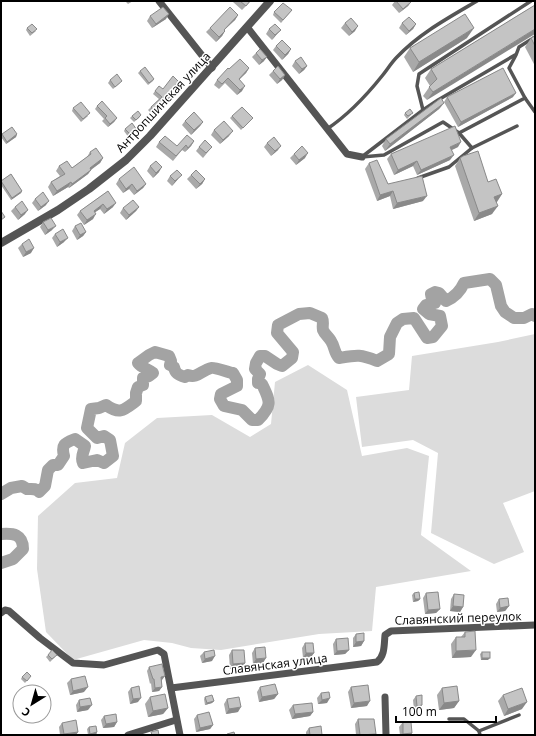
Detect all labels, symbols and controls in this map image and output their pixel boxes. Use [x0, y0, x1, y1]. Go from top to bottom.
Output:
street label: Антропшинская улица [112, 48, 214, 156]
street label: Славянский переулок [394, 607, 523, 629]
street label: Славянская улица [222, 649, 328, 679]
north arrow [12, 684, 52, 724]
scale bar [396, 698, 496, 724]
text: 100 m [402, 703, 437, 720]
text: С [18, 704, 33, 720]

